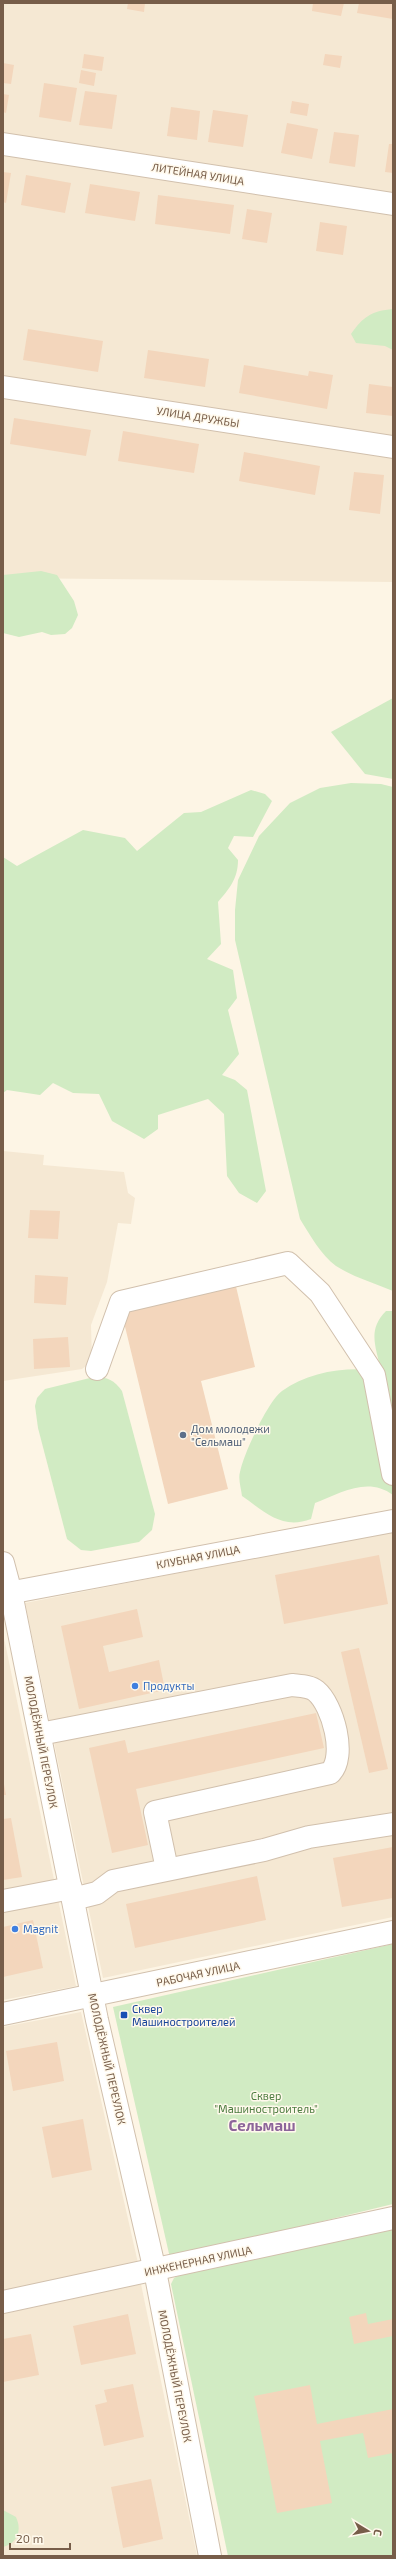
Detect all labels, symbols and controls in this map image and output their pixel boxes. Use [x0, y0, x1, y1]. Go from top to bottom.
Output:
street label: ЛИТЕЙНАЯ УЛИЦА [151, 160, 245, 187]
street label: УЛИЦА ДРУЖБЫ [156, 404, 240, 429]
place label: Дом молодежи "Сельмаш" [191, 1422, 270, 1448]
marker: Дом молодежи "Сельмаш" [178, 1430, 188, 1440]
street label: КЛУБНАЯ УЛИЦА [155, 1542, 241, 1571]
street label: МОЛОДЁЖНЫЙ ПЕРЕУЛОК [22, 1675, 61, 1810]
place label: Продукты [143, 1679, 194, 1693]
marker: Продукты [130, 1681, 140, 1691]
place label: Magnit [23, 1922, 58, 1935]
marker: Magnit [10, 1924, 20, 1934]
street label: РАБОЧАЯ УЛИЦА [155, 1958, 241, 1989]
street label: МОЛОДЁЖНЫЙ ПЕРЕУЛОК [86, 1992, 129, 2126]
place label: Сквер Машиностроителей [132, 2002, 236, 2028]
marker: Сквер Машиностроителей [119, 2010, 129, 2020]
park label: Сквер "Машиностроитель" [214, 2089, 318, 2115]
district label: Сельмаш [228, 2116, 296, 2134]
street label: ИНЖЕНЕРНАЯ УЛИЦА [143, 2243, 253, 2278]
street label: МОЛОДЁЖНЫЙ ПЕРЕУЛОК [156, 2309, 195, 2444]
north arrow [348, 2511, 388, 2551]
scale bar [10, 2525, 70, 2551]
text: С [371, 2529, 385, 2538]
text: 20 m [16, 2531, 43, 2545]

